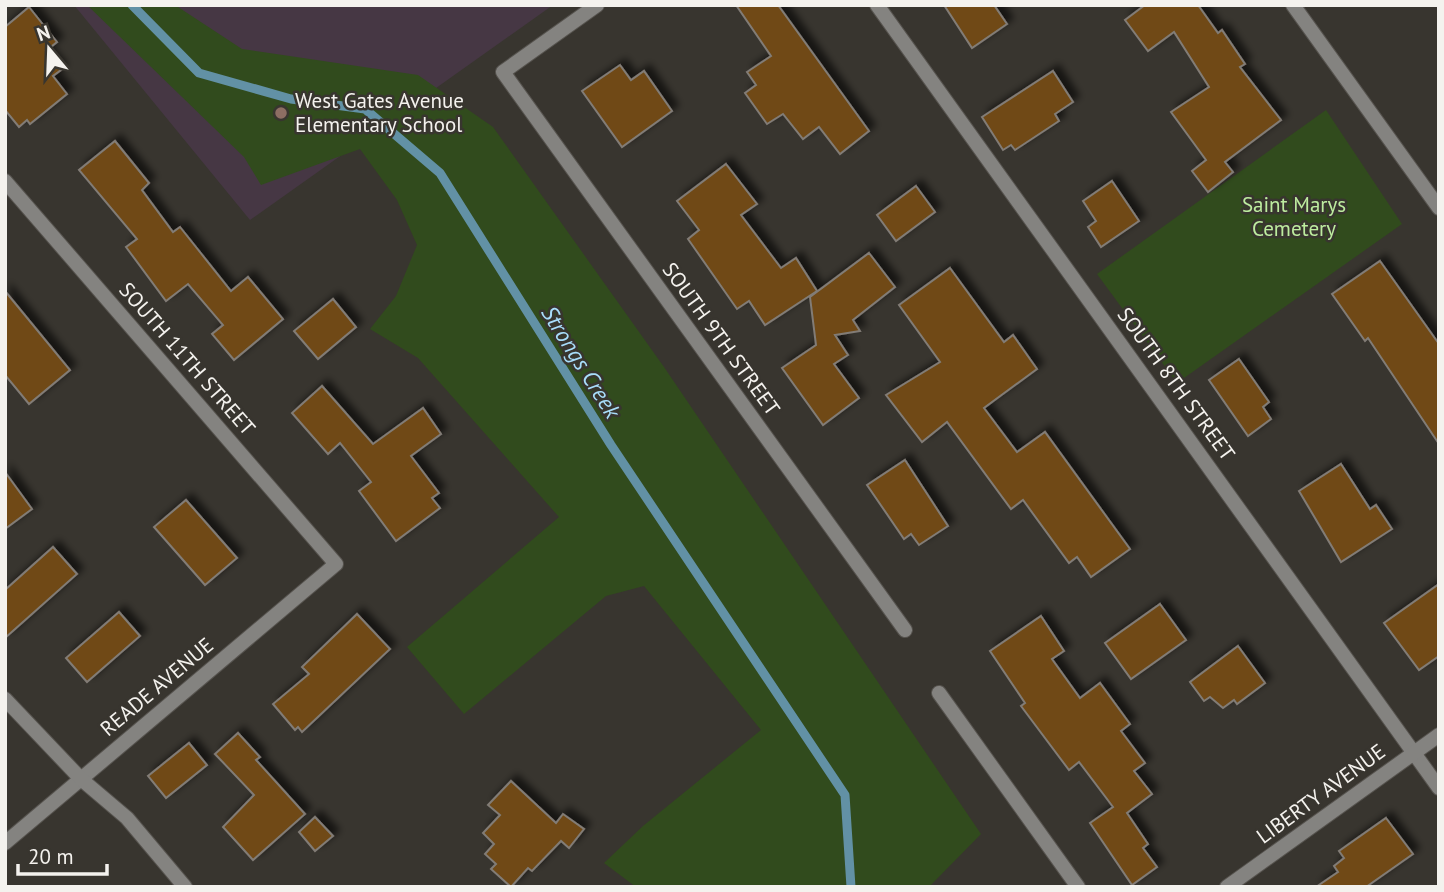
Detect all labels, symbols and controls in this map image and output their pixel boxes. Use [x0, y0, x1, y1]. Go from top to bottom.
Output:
north arrow [14, 14, 84, 84]
text: N [34, 20, 53, 46]
place label: West Gates Avenue Elementary School [295, 87, 464, 138]
marker: West Gates Avenue Elementary School [273, 105, 289, 121]
park label: Saint Marys Cemetery [1242, 191, 1346, 242]
street label: SOUTH 9TH STREET [657, 257, 786, 421]
street label: SOUTH 11TH STREET [113, 276, 262, 441]
water label: Strongs Creek [535, 300, 628, 425]
street label: SOUTH 8TH STREET [1112, 302, 1241, 466]
street label: READE AVENUE [95, 631, 219, 742]
street label: LIBERTY AVENUE [1251, 738, 1390, 849]
scale bar [18, 832, 107, 876]
text: 20 m [28, 843, 74, 870]

